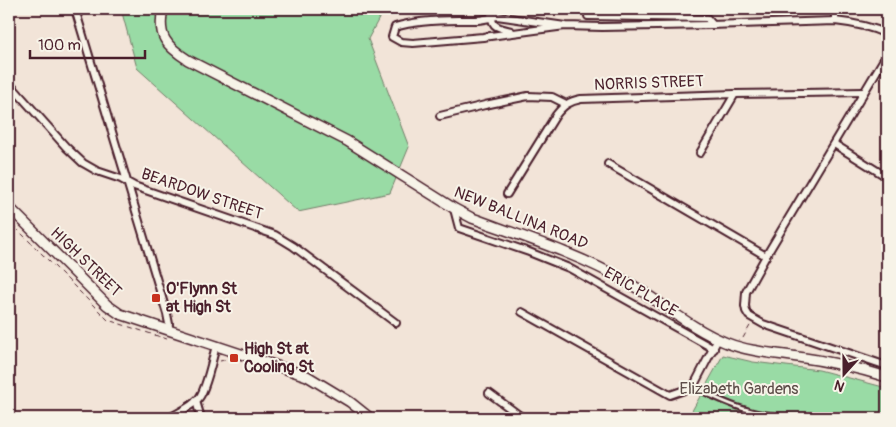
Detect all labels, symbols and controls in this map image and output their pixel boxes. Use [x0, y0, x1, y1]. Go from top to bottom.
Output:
scale bar [30, 28, 145, 60]
text: 100 m [38, 36, 81, 55]
street label: NORRIS STREET [594, 71, 704, 95]
street label: BEARDOW STREET [139, 164, 266, 224]
street label: NEW BALLINA ROAD [451, 182, 591, 254]
street label: HIGH STREET [46, 223, 126, 301]
street label: ERIC PLACE [601, 263, 681, 321]
place label: O'Flynn St at High St [166, 279, 238, 317]
marker: O'Flynn St at High St [150, 292, 162, 304]
place label: High St at Cooling St [244, 339, 314, 377]
north arrow [818, 350, 868, 400]
marker: High St at Cooling St [228, 352, 240, 364]
text: N [832, 376, 847, 395]
park label: Elizabeth Gardens [680, 379, 798, 399]

